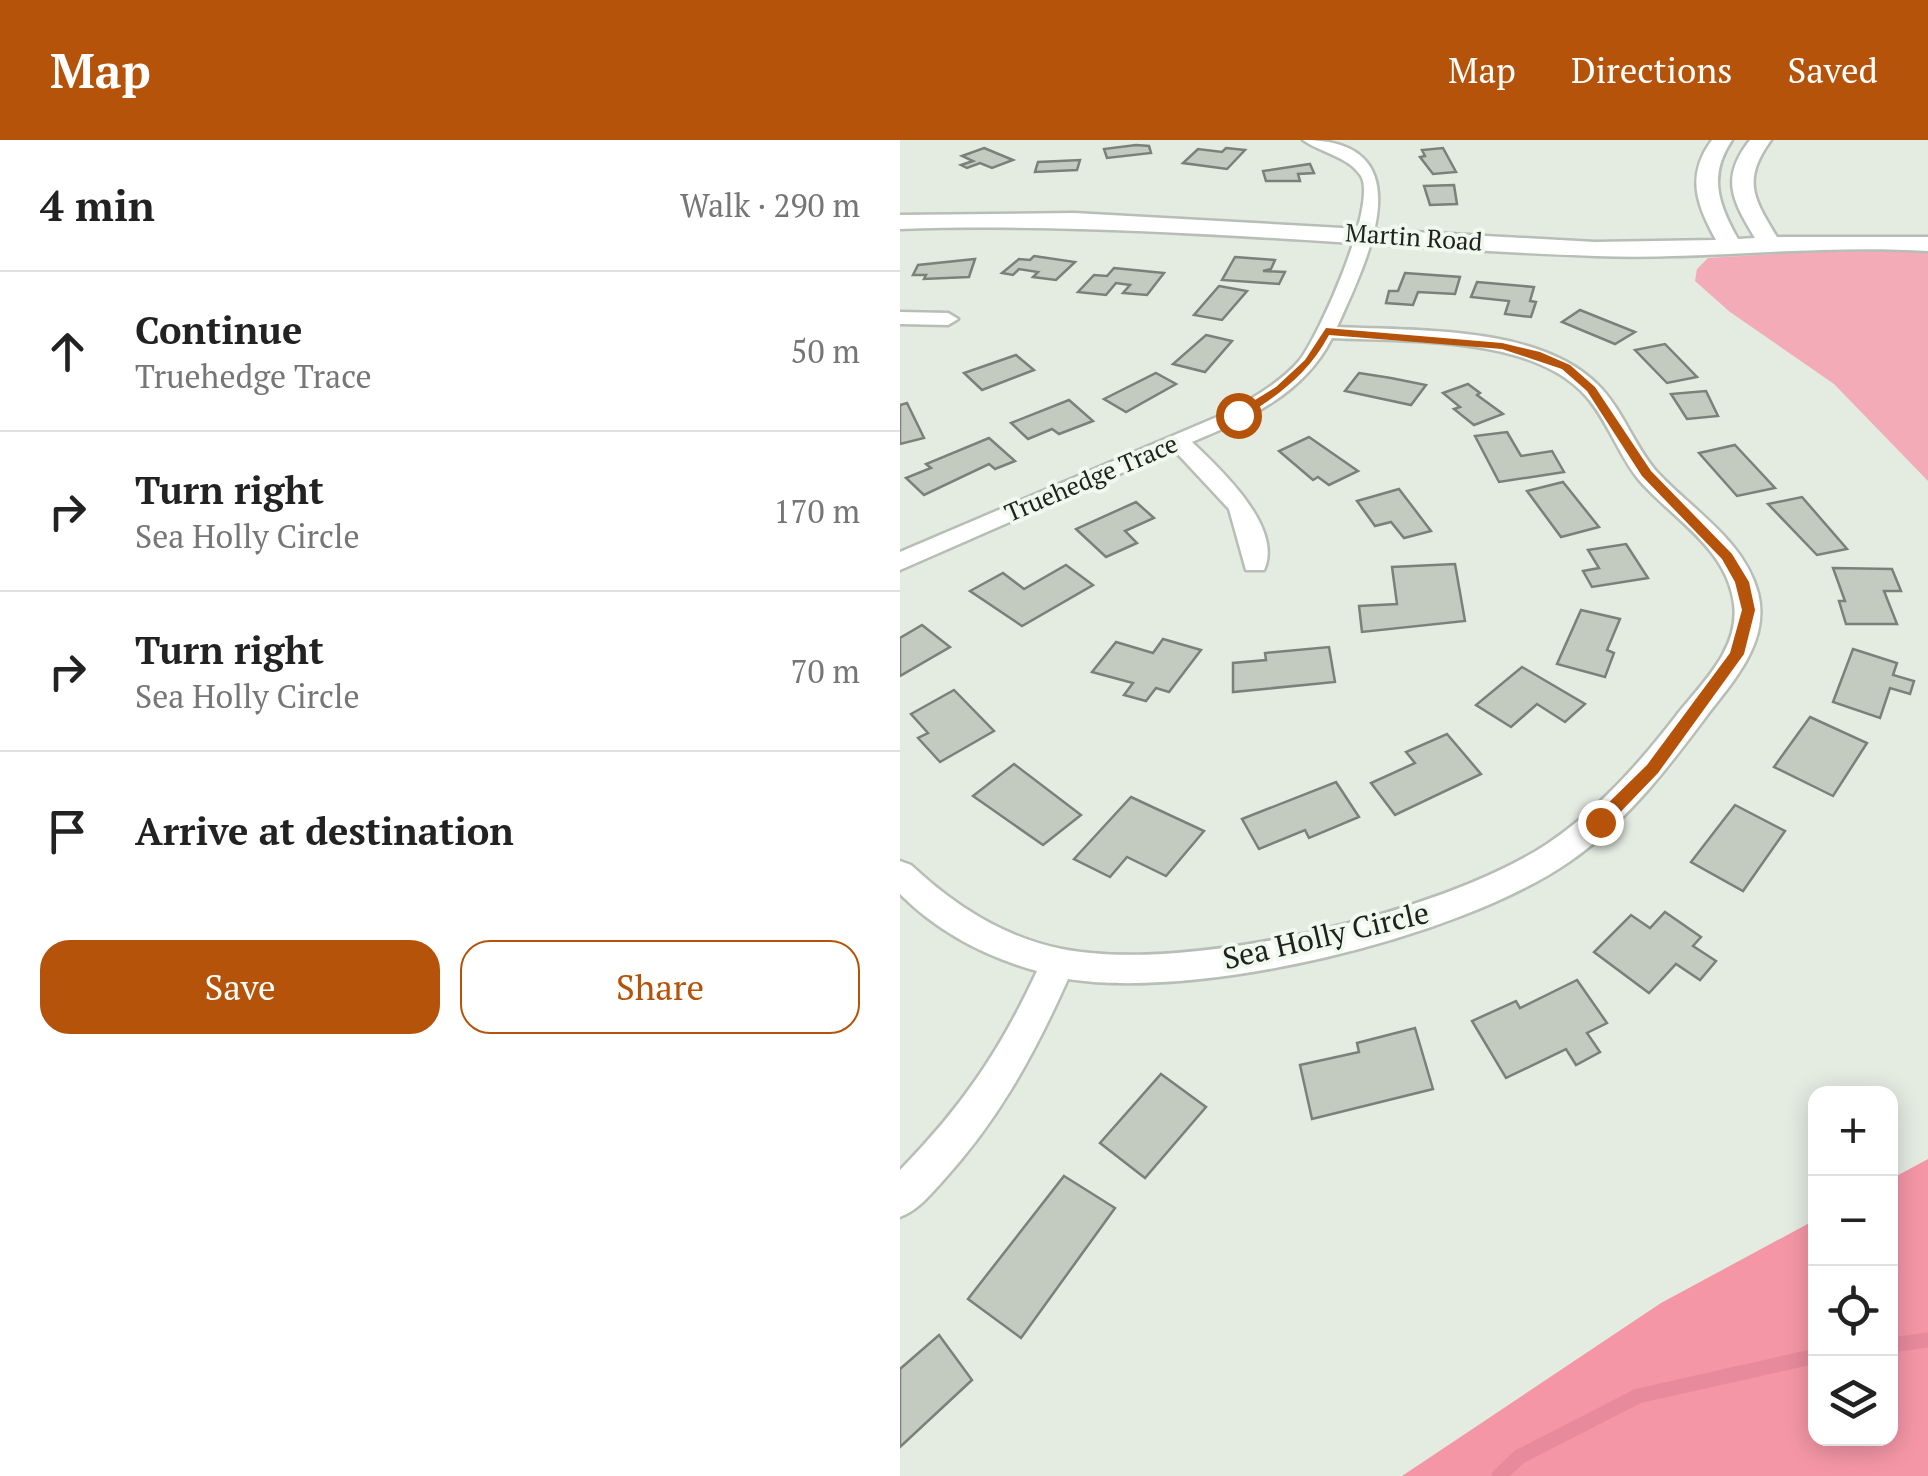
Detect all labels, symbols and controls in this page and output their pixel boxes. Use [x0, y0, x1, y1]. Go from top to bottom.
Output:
text: Map [50, 38, 151, 102]
text: Map [1448, 47, 1516, 93]
text: Directions [1571, 47, 1732, 93]
text: Saved [1787, 47, 1878, 93]
text: 4 min [40, 177, 155, 233]
text: Walk · 290 m [680, 184, 860, 226]
street label: Martin Road [1344, 215, 1484, 258]
text: Continue [135, 305, 302, 355]
icon: ahead [40, 324, 95, 379]
text: 50 m [790, 330, 860, 372]
text: Truehedge Trace [135, 355, 372, 397]
route start [1216, 393, 1262, 439]
street label: Truehedge Trace [999, 426, 1182, 529]
text: Turn right [135, 465, 324, 515]
icon: right [40, 484, 95, 539]
text: 170 m [773, 490, 860, 532]
text: Sea Holly Circle [135, 515, 360, 557]
text: Turn right [135, 625, 324, 675]
icon: right [40, 644, 95, 699]
text: 70 m [790, 650, 860, 692]
text: Sea Holly Circle [135, 675, 360, 717]
route end [1578, 800, 1624, 846]
icon: arrive [40, 804, 95, 859]
text: Arrive at destination [135, 806, 514, 856]
street label: Sea Holly Circle [1219, 892, 1433, 978]
button: Save [40, 940, 440, 1034]
button: Share [460, 940, 860, 1034]
map controls [1808, 1086, 1898, 1446]
button: + [1808, 1086, 1898, 1176]
button: − [1808, 1176, 1898, 1266]
button: locate [1808, 1266, 1898, 1356]
button: layers [1808, 1356, 1898, 1446]

